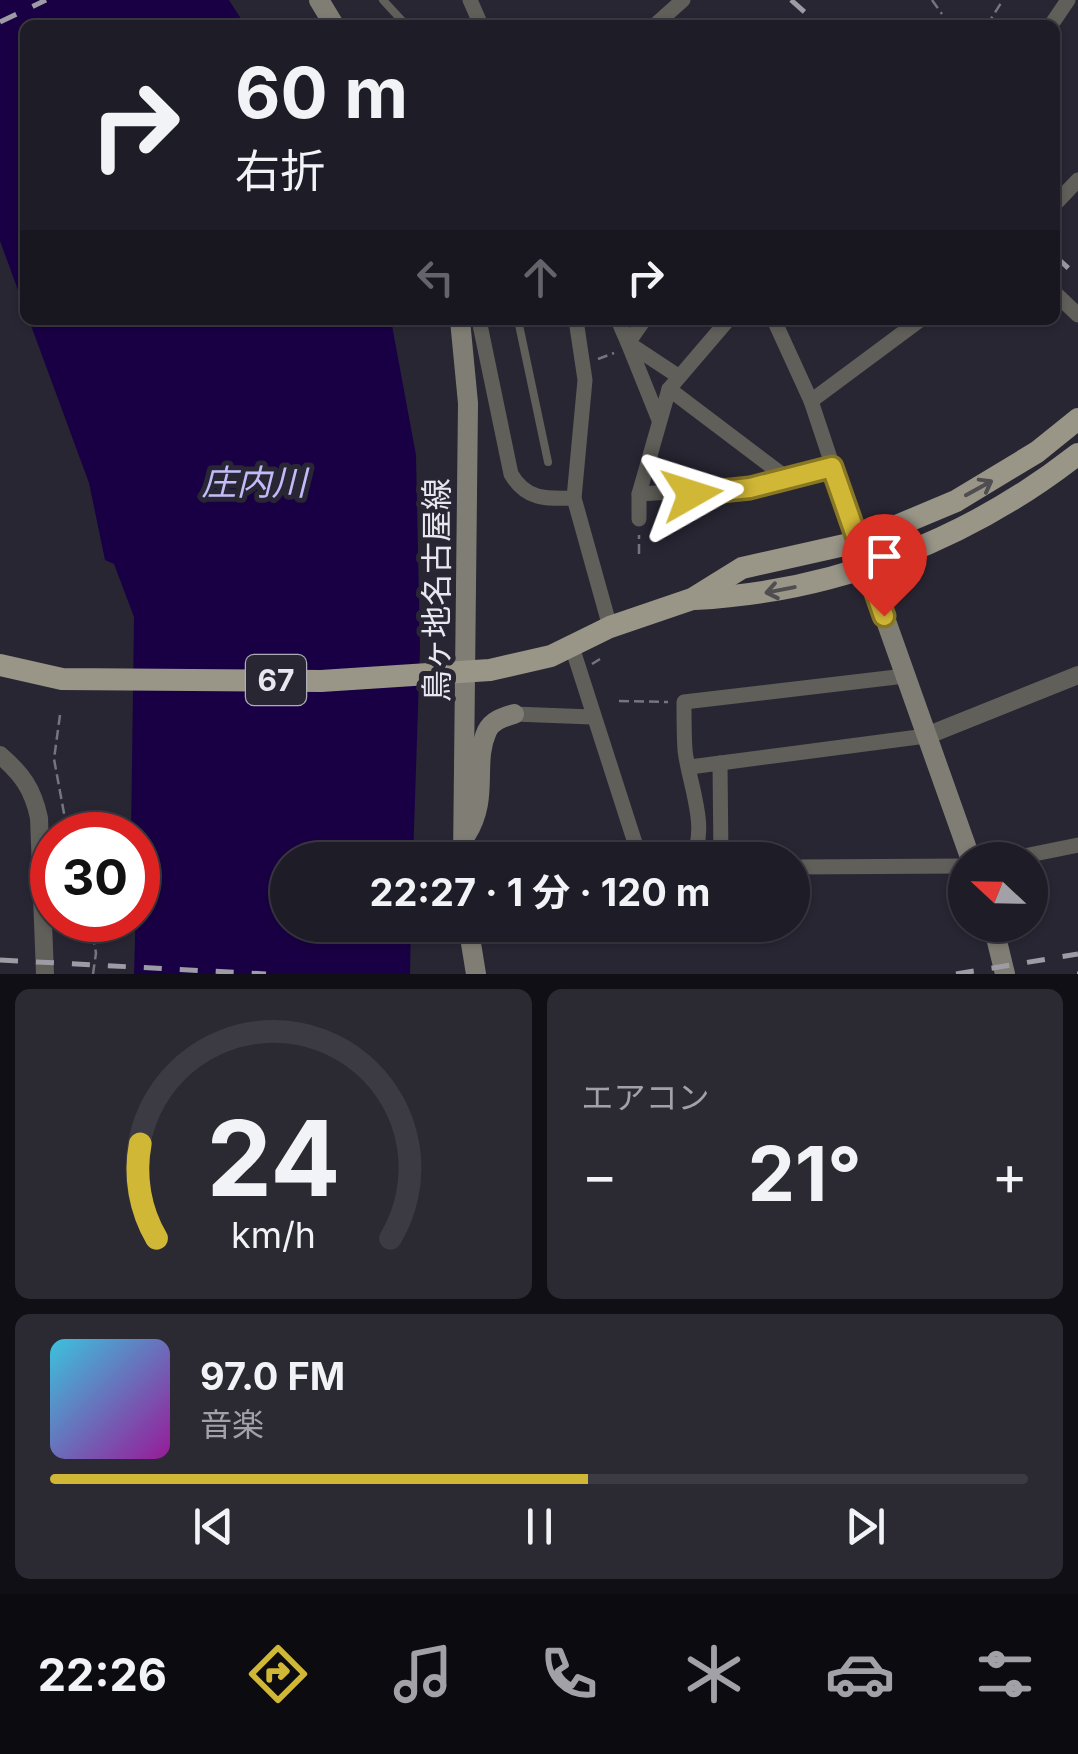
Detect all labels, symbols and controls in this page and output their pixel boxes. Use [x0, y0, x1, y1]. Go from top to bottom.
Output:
text: 60 m [235, 50, 408, 135]
icon: right [70, 60, 200, 190]
text: 右折 [235, 143, 325, 198]
icon: left [408, 250, 463, 305]
icon: ahead [513, 250, 568, 305]
icon: right [618, 250, 673, 305]
position arrow [640, 442, 744, 546]
water label: 庄内川 [201, 461, 310, 503]
street label: 鳥ヶ地名古屋線 [417, 478, 456, 702]
one-way arrow [964, 478, 993, 498]
pin [842, 514, 927, 617]
icon: arrive [857, 529, 912, 584]
one-way arrow [765, 582, 797, 601]
road number: 67 [246, 655, 306, 705]
speed limit sign: 30 [30, 812, 160, 942]
north arrow [948, 842, 1048, 942]
map controls [948, 842, 1048, 942]
text: 22:27 · 1 分 · 120 m [370, 869, 710, 915]
text: エアコン [582, 1078, 710, 1117]
text: 24 [206, 1095, 340, 1221]
text: 21° [748, 1128, 862, 1219]
text: − [582, 1142, 618, 1208]
text: + [992, 1142, 1028, 1208]
text: km/h [231, 1213, 316, 1257]
text: 97.0 FM [200, 1353, 345, 1399]
text: 音楽 [200, 1405, 264, 1444]
icon: previous [186, 1499, 241, 1554]
icon: pause [512, 1499, 567, 1554]
icon: next [838, 1499, 893, 1554]
icon: directions [243, 1639, 313, 1709]
icon: music [388, 1639, 458, 1709]
icon: phone [534, 1639, 604, 1709]
icon: climate [679, 1639, 749, 1709]
icon: car [825, 1639, 895, 1709]
icon: filters [970, 1639, 1040, 1709]
text: 22:26 [38, 1647, 167, 1702]

